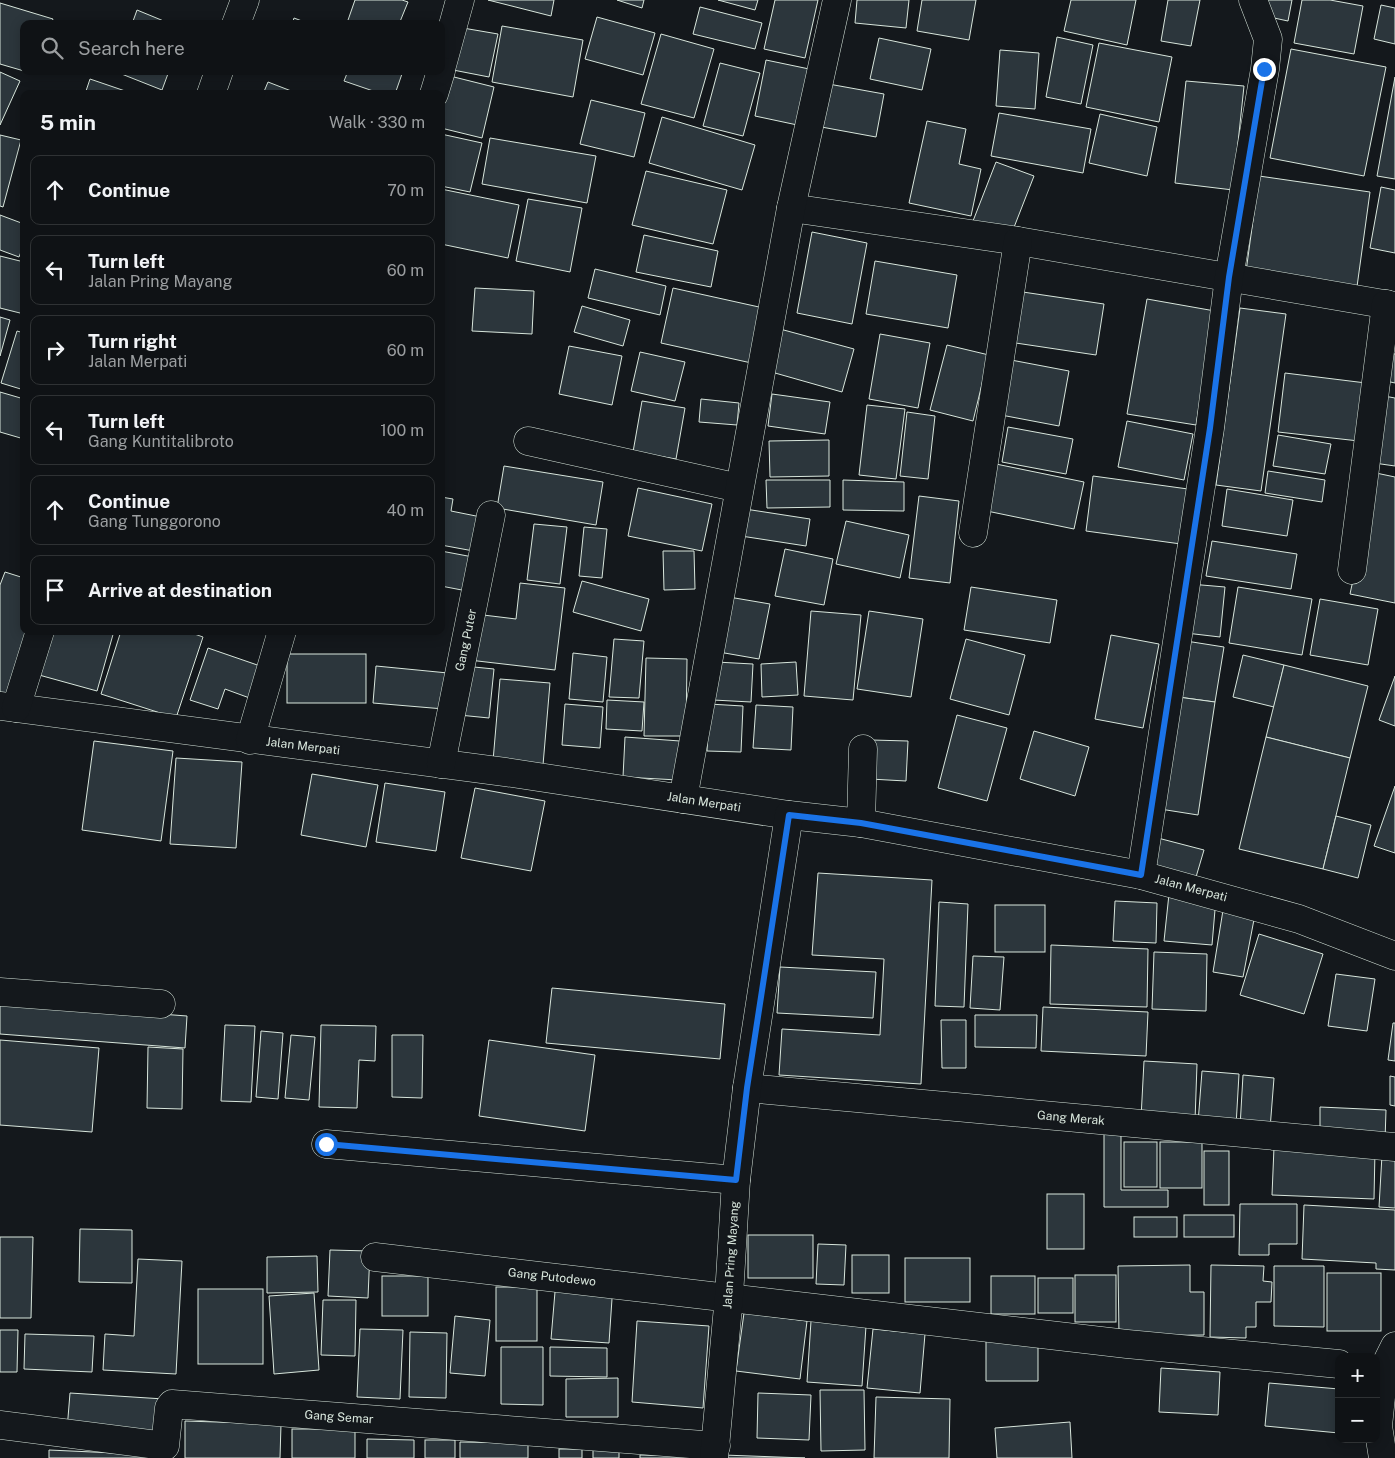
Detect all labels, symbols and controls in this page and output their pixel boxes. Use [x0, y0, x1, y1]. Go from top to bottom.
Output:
search box [20, 20, 445, 75]
icon: search [38, 34, 66, 62]
text: Search here [78, 37, 185, 59]
route end [1253, 58, 1276, 81]
text: 5 min [40, 110, 96, 135]
text: Walk · 330 m [329, 113, 425, 132]
icon: ahead [41, 176, 69, 204]
text: Continue [88, 179, 170, 201]
text: 70 m [387, 181, 424, 200]
text: Turn left [88, 250, 165, 272]
icon: left [41, 256, 69, 284]
text: 60 m [387, 261, 424, 280]
text: Jalan Pring Mayang [88, 272, 233, 291]
text: Turn right [88, 330, 177, 352]
icon: right [41, 336, 69, 364]
text: 60 m [387, 341, 424, 360]
text: Jalan Merpati [88, 352, 187, 371]
text: Turn left [88, 410, 165, 432]
icon: left [41, 416, 69, 444]
text: 100 m [380, 421, 424, 440]
text: Gang Kuntitalibroto [88, 432, 234, 451]
text: Continue [88, 490, 170, 512]
icon: ahead [41, 496, 69, 524]
text: 40 m [386, 501, 424, 520]
text: Gang Tunggorono [88, 512, 221, 531]
icon: arrive [41, 576, 69, 604]
text: Arrive at destination [88, 579, 272, 601]
street label: Gang Puter [453, 607, 479, 672]
street label: Jalan Merpati [265, 735, 341, 757]
street label: Jalan Merpati [666, 789, 742, 815]
street label: Jalan Merpati [1153, 872, 1229, 904]
street label: Gang Merak [1037, 1108, 1106, 1128]
route start [315, 1133, 338, 1156]
street label: Jalan Pring Mayang [720, 1200, 742, 1310]
street label: Gang Putodewo [507, 1265, 597, 1289]
map controls [1335, 1353, 1380, 1443]
button: + [1335, 1353, 1380, 1398]
button: − [1335, 1398, 1380, 1443]
street label: Gang Semar [304, 1408, 374, 1426]

